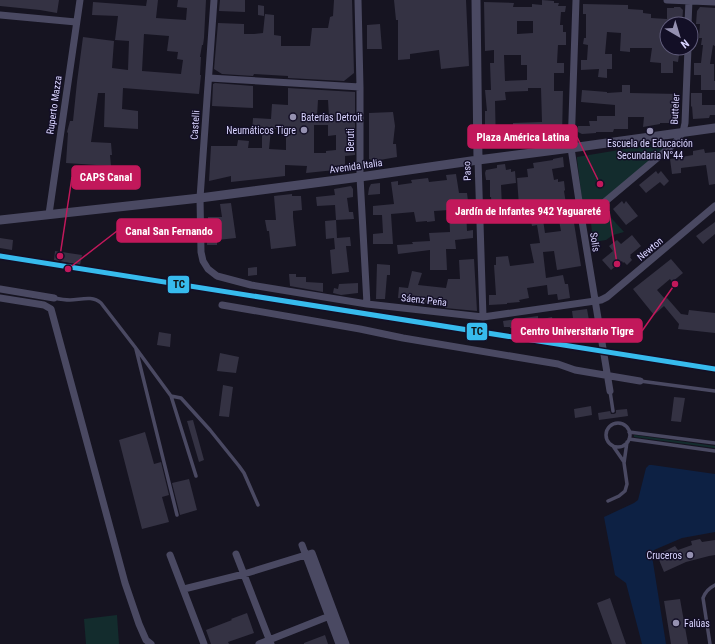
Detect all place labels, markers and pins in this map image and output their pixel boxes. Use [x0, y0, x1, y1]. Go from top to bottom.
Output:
marker: Baterías Detroit [288, 112, 298, 122]
place label: Baterías Detroit [301, 112, 363, 123]
place label: Neumáticos Tigre [226, 125, 296, 136]
marker: Neumáticos Tigre [299, 125, 309, 135]
callout: Plaza América Latina [468, 125, 577, 148]
marker: Escuela de Educación Secundaria N°44 [645, 126, 655, 136]
place label: Escuela de Educación Secundaria N°44 [607, 138, 693, 161]
callout: CAPS Canal [72, 166, 140, 189]
callout: Jardín de Infantes 942 Yaguareté [447, 200, 609, 223]
callout: Canal San Fernando [117, 219, 221, 242]
callout: Centro Universitario Tigre [512, 319, 642, 342]
place label: Cruceros [647, 550, 682, 561]
marker: Cruceros [685, 550, 695, 560]
marker: Falúas [671, 618, 681, 628]
place label: Falúas [684, 618, 710, 629]

